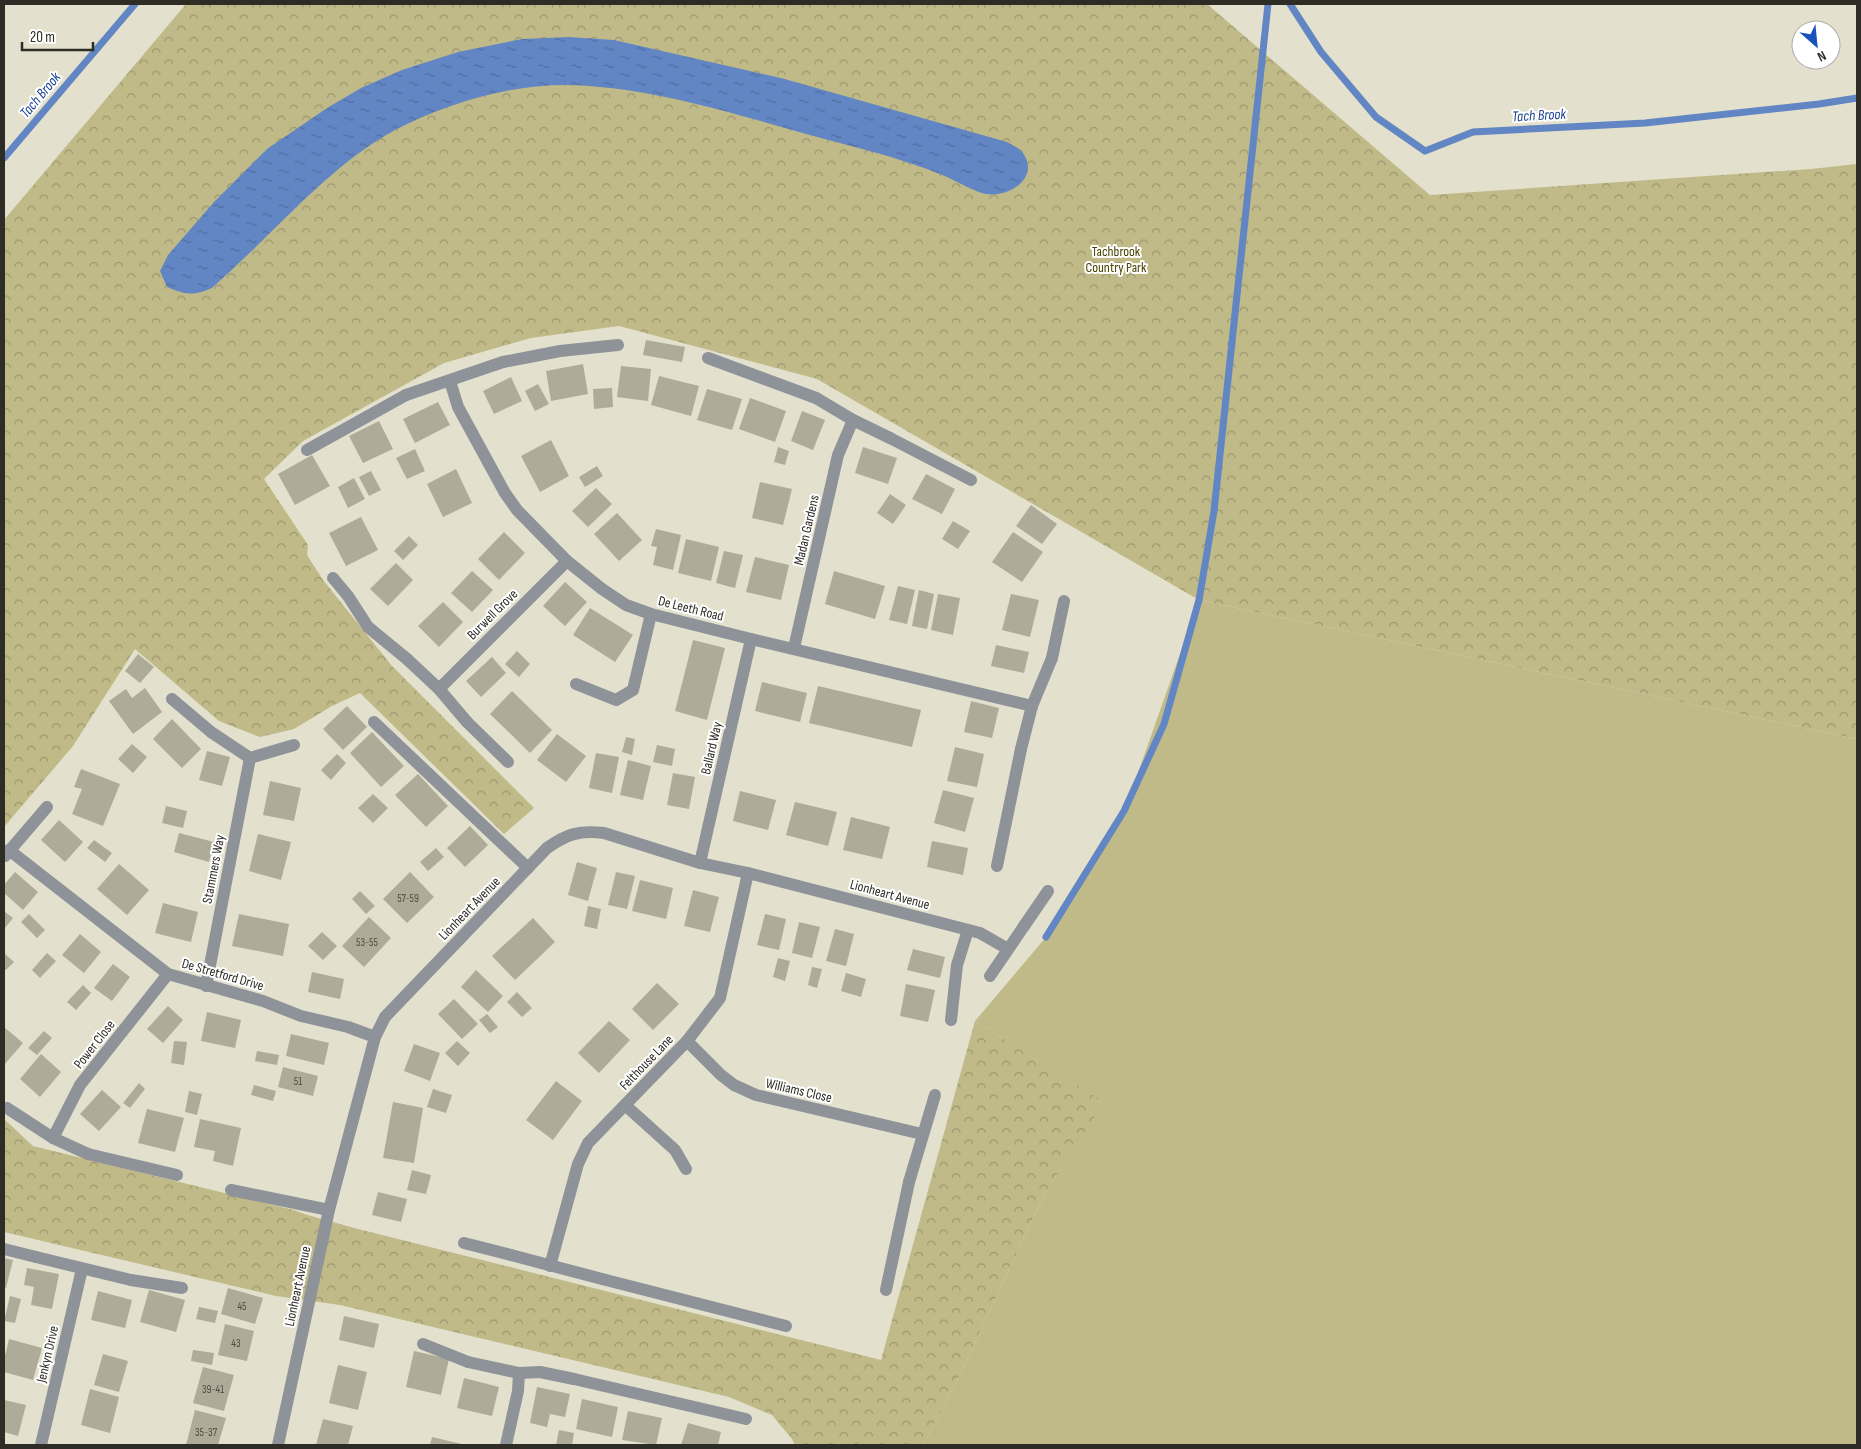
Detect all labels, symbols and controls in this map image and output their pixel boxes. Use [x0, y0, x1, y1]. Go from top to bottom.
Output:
scale bar [22, 20, 94, 52]
north arrow [1791, 20, 1841, 70]
text: 20 m [30, 28, 55, 47]
text: N [1814, 47, 1829, 65]
water label: Tach Brook [16, 68, 65, 122]
water label: Tach Brook [1512, 105, 1567, 126]
park label: Tachbrook Country Park [1086, 243, 1147, 276]
street label: Madan Gardens [790, 493, 823, 567]
street label: Burwell Grove [463, 585, 521, 643]
street label: De Leeth Road [656, 592, 725, 625]
street label: Ballard Way [697, 720, 726, 776]
street label: Stammers Way [198, 833, 229, 905]
street label: Lionheart Avenue [435, 873, 504, 944]
street label: Lionheart Avenue [848, 876, 931, 913]
house number: 57-59 [397, 892, 419, 905]
house number: 53-55 [356, 936, 378, 949]
street label: De Stretford Drive [180, 955, 266, 994]
street label: Power Close [70, 1017, 119, 1072]
street label: Felthouse Lane [616, 1031, 677, 1094]
house number: 51 [294, 1075, 302, 1088]
street label: Williams Close [764, 1075, 834, 1106]
street label: Lionheart Avenue [281, 1244, 314, 1328]
house number: 45 [237, 1300, 247, 1313]
street label: Jenkyn Drive [32, 1324, 62, 1385]
house number: 43 [231, 1337, 241, 1350]
house number: 39-41 [202, 1383, 224, 1396]
house number: 35-37 [195, 1426, 218, 1439]

